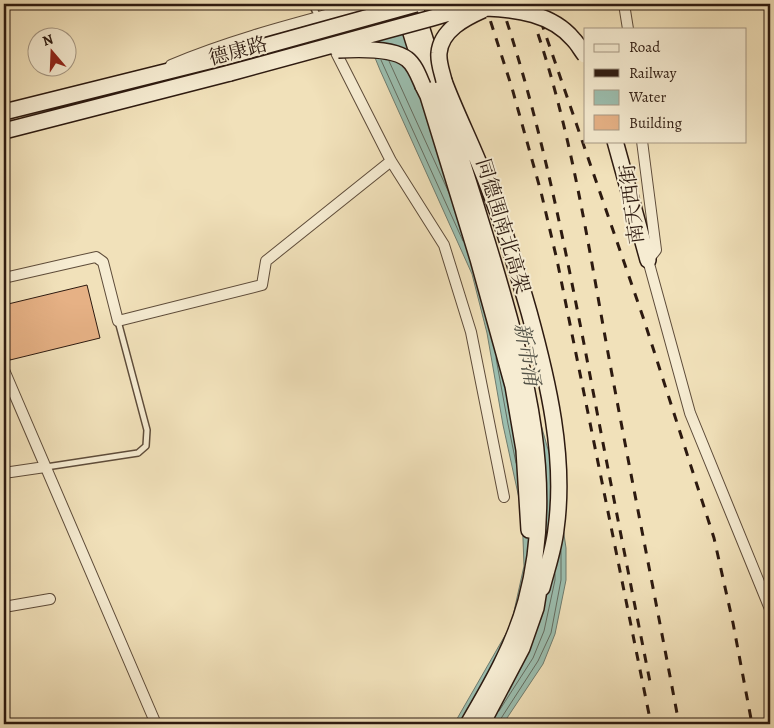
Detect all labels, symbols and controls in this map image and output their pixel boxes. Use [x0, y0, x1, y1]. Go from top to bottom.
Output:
north arrow [28, 28, 78, 78]
legend [584, 28, 746, 142]
text: N [40, 30, 56, 51]
street label: 德康路 [206, 30, 270, 72]
text: Road [629, 37, 661, 57]
text: Railway [629, 63, 677, 83]
text: Water [628, 87, 666, 107]
text: Building [629, 113, 682, 133]
street label: 同德围南北高架 [470, 155, 536, 297]
street label: 南天西街 [614, 163, 650, 245]
water label: 新市涌 [508, 321, 547, 389]

